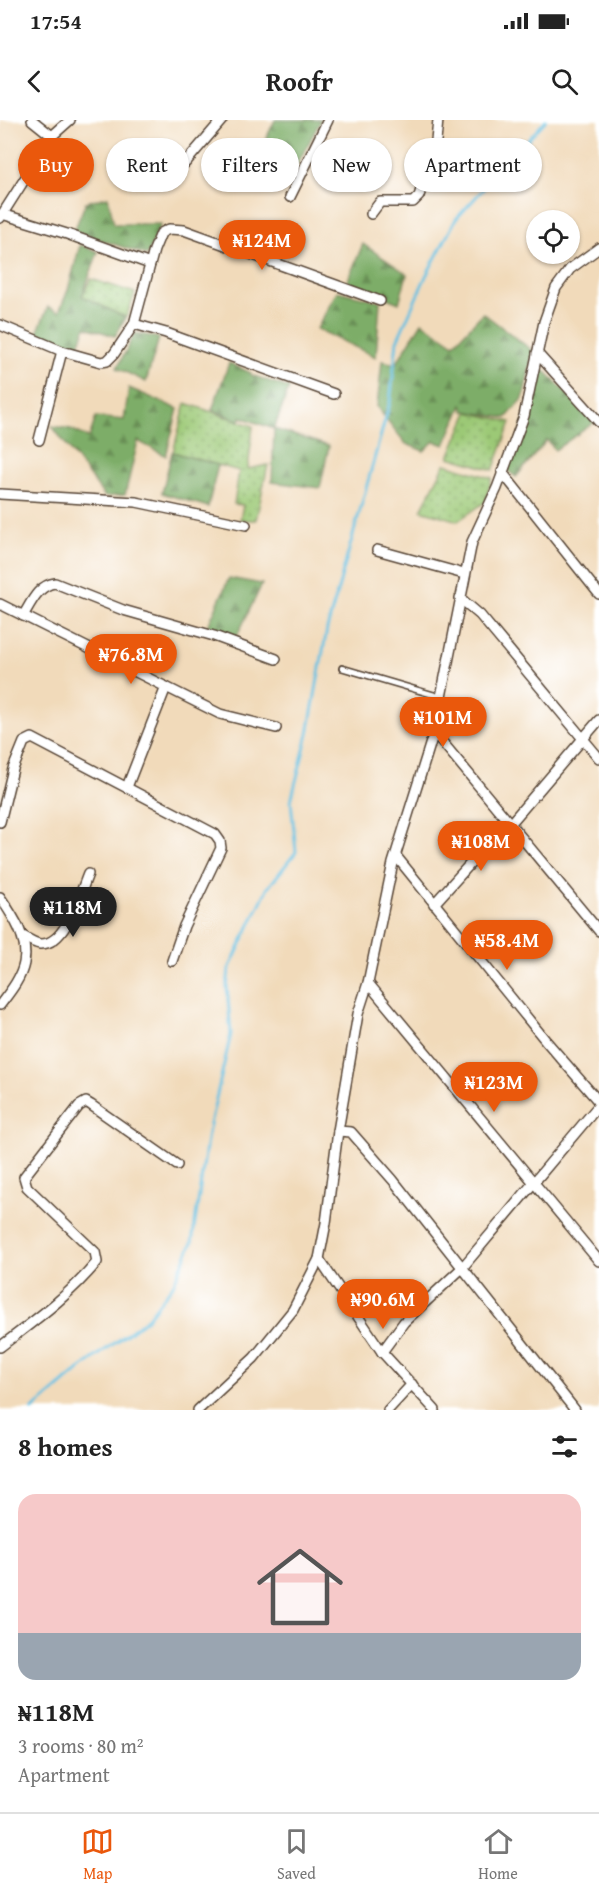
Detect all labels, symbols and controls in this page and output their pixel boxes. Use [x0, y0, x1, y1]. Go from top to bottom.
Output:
text: 17:54 [30, 5, 82, 37]
text: Roofr [266, 61, 333, 101]
icon: back [18, 65, 51, 98]
icon: search [548, 65, 581, 98]
chip: Buy [18, 138, 94, 192]
chip: Rent [106, 138, 189, 192]
chip: Filters [201, 138, 299, 192]
chip: New [311, 138, 392, 192]
chip: Apartment [404, 138, 542, 192]
map controls [526, 210, 580, 264]
button: locate [526, 210, 580, 264]
pin: ₦124M [220, 220, 304, 271]
text: ₦124M [233, 225, 291, 254]
pin: ₦76.8M [82, 634, 180, 685]
text: ₦76.8M [99, 639, 163, 668]
pin: ₦101M [401, 697, 485, 748]
text: ₦101M [414, 702, 472, 731]
pin: ₦108M [439, 821, 523, 872]
text: ₦108M [452, 826, 510, 855]
pin: ₦118M [31, 887, 115, 938]
text: ₦118M [44, 892, 102, 921]
pin: ₦58.4M [458, 920, 556, 971]
text: ₦58.4M [475, 925, 539, 954]
pin: ₦123M [452, 1062, 536, 1113]
text: ₦123M [465, 1067, 523, 1096]
pin: ₦90.6M [334, 1279, 432, 1330]
text: ₦90.6M [351, 1284, 415, 1313]
text: 8 homes [18, 1427, 113, 1466]
icon: filters [548, 1430, 581, 1463]
icon: home [246, 1533, 354, 1641]
text: ₦118M [18, 1692, 94, 1731]
text: 3 rooms · 80 m² [18, 1731, 144, 1760]
text: Apartment [18, 1760, 110, 1789]
tab: Map [81, 1825, 114, 1885]
tab: Saved [277, 1825, 316, 1885]
tab: Home [478, 1825, 518, 1885]

